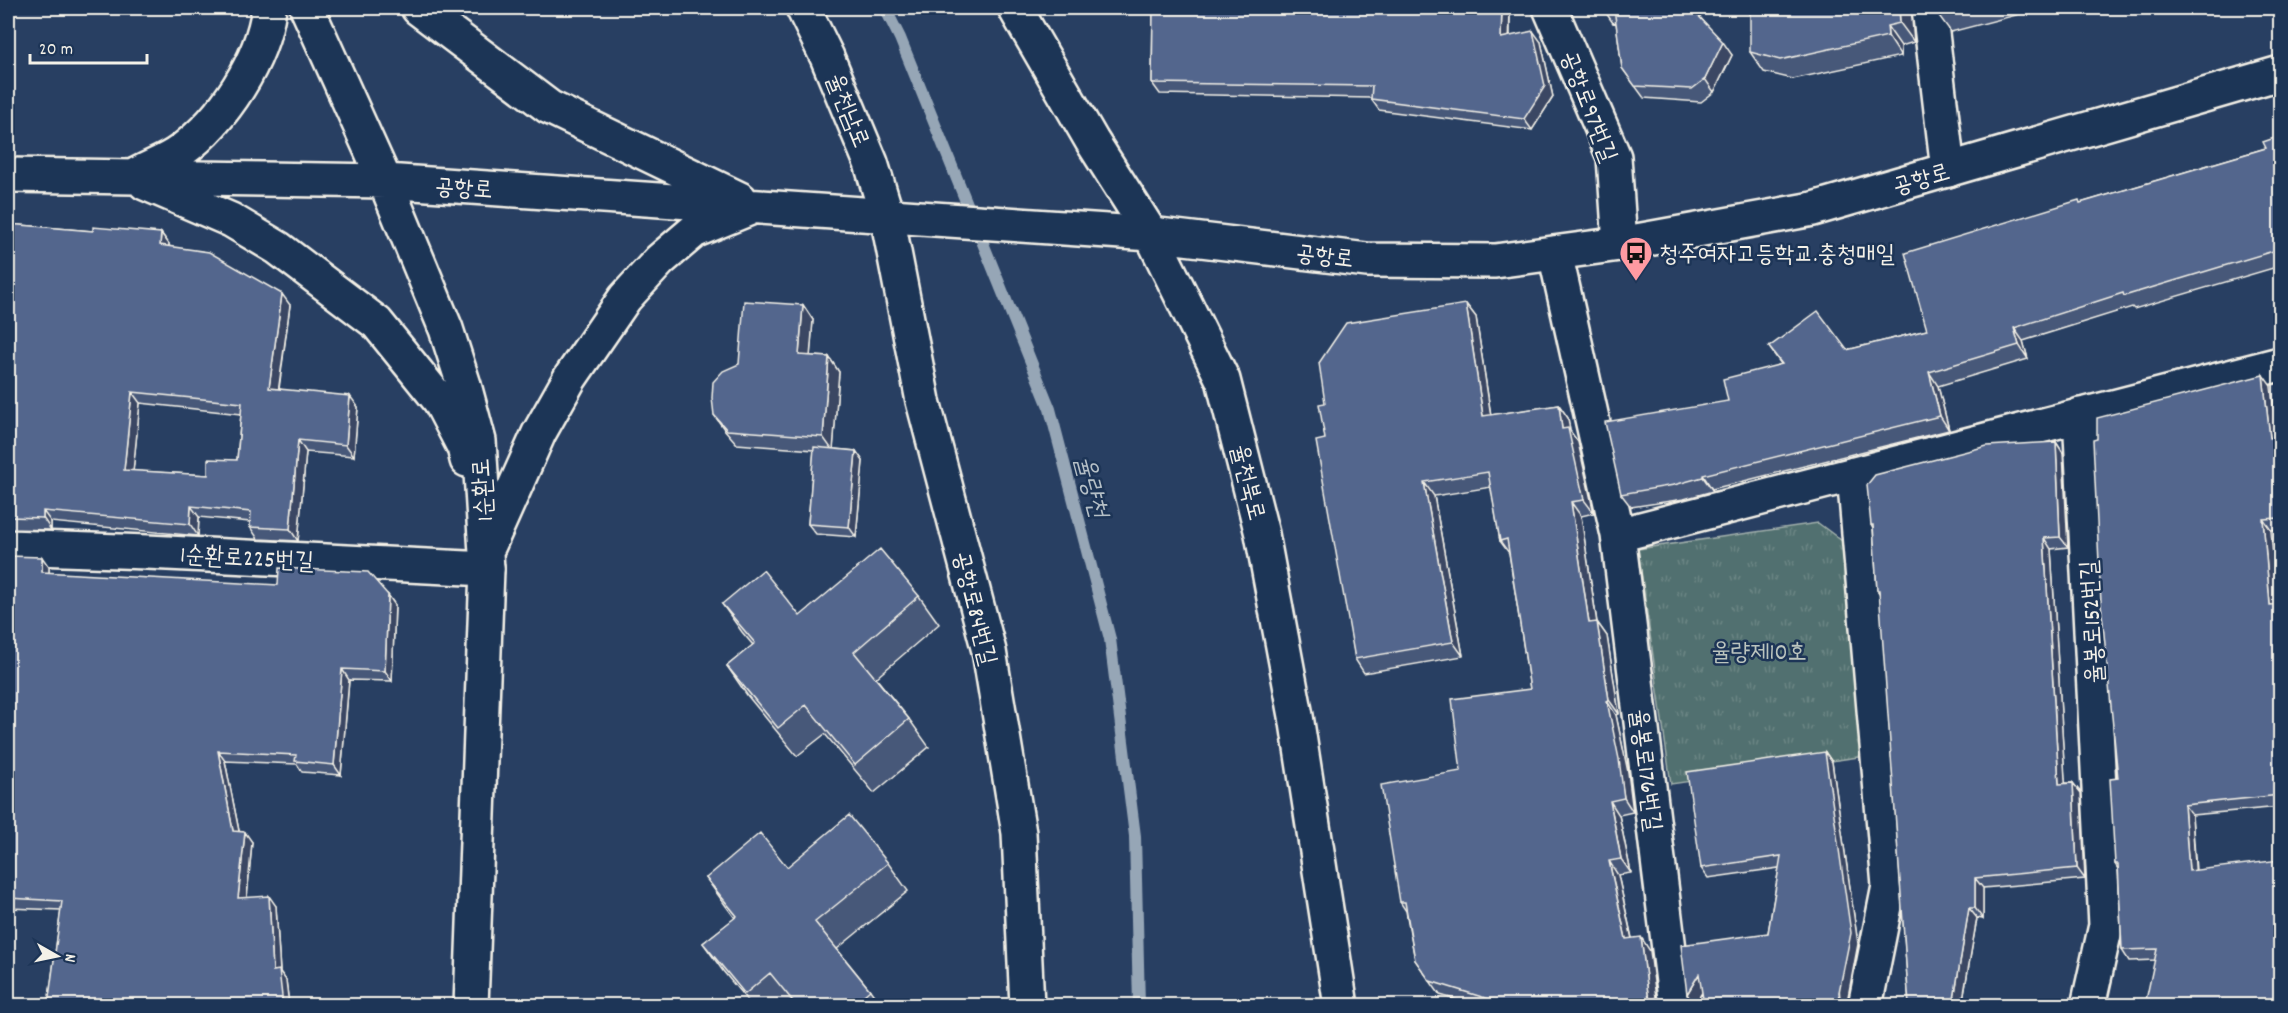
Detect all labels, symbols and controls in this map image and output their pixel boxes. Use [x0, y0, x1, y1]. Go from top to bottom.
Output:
scale bar [30, 27, 147, 65]
text: 20 m [39, 38, 73, 63]
street label: 공항로97번길 [1550, 46, 1624, 168]
street label: 율천남로 [816, 69, 876, 153]
street label: 공항로 [1889, 157, 1954, 205]
street label: 공항로 [434, 171, 494, 209]
bus stop icon: 청주여자고등학교.충청매일 [1618, 235, 1654, 282]
street label: 공항로 [1294, 238, 1355, 278]
place label: 청주여자고등학교.충청매일 [1659, 239, 1895, 273]
street label: 율천북로 [1220, 441, 1272, 524]
water label: 율량천 [1064, 452, 1116, 525]
street label: 1순환로 [466, 457, 504, 523]
street label: 1순환로225번길 [179, 540, 315, 580]
street label: 공항로84번길 [943, 548, 1004, 669]
street label: 율봉로152번길 [2074, 559, 2114, 684]
park label: 율량제10호 [1711, 637, 1807, 671]
street label: 율봉로176번길 [1620, 707, 1668, 833]
north arrow [27, 926, 87, 986]
text: N [57, 952, 81, 964]

